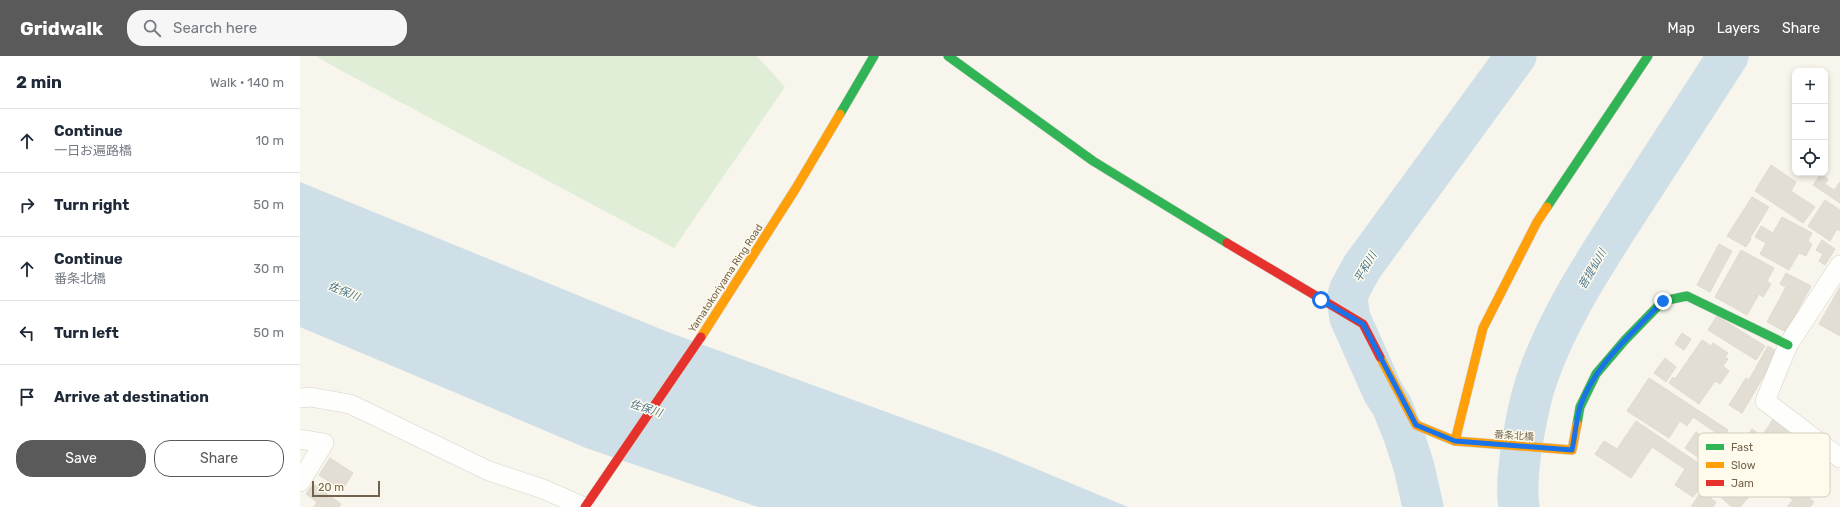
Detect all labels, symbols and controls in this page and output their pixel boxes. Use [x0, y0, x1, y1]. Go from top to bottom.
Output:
search box [127, 10, 407, 46]
text: Gridwalk [20, 17, 103, 40]
icon: search [141, 17, 163, 39]
text: Search here [173, 19, 257, 37]
text: Map [1668, 20, 1695, 37]
text: Layers [1717, 20, 1760, 37]
text: Share [1782, 20, 1820, 37]
map controls [1792, 68, 1828, 176]
button: + [1792, 68, 1828, 104]
text: 2 min [16, 72, 62, 92]
text: Walk · 140 m [210, 75, 284, 90]
button: − [1792, 104, 1828, 140]
text: Continue [54, 122, 123, 140]
icon: ahead [16, 130, 38, 152]
text: 10 m [255, 133, 284, 148]
button: locate [1792, 140, 1828, 176]
text: 一日お遍路橋 [54, 143, 132, 158]
icon: right [16, 194, 38, 216]
text: Turn right [54, 196, 129, 214]
text: 50 m [253, 197, 284, 212]
street label: Yamatokoriyama Ring Road [686, 222, 765, 335]
water label: 菩提仙川 [1576, 246, 1610, 292]
water label: 平和川 [1351, 249, 1380, 285]
text: Continue [54, 250, 123, 268]
icon: ahead [16, 258, 38, 280]
text: 30 m [253, 261, 284, 276]
text: 番条北橋 [54, 271, 106, 286]
water label: 佐保川 [326, 279, 362, 304]
route start [1312, 291, 1330, 309]
route end [1654, 292, 1672, 310]
icon: left [16, 322, 38, 344]
text: Turn left [54, 324, 119, 342]
text: 50 m [253, 325, 284, 340]
icon: arrive [16, 386, 38, 408]
text: Arrive at destination [54, 388, 209, 406]
water label: 佐保川 [628, 397, 664, 420]
street label: 番条北橋 [1494, 429, 1534, 443]
legend [1698, 433, 1830, 497]
button: Save [16, 440, 146, 477]
button: Share [154, 440, 284, 477]
text: Fast [1731, 441, 1754, 454]
text: Slow [1731, 459, 1756, 472]
text: Jam [1731, 477, 1754, 490]
scale bar [312, 479, 380, 498]
text: 20 m [318, 481, 344, 494]

